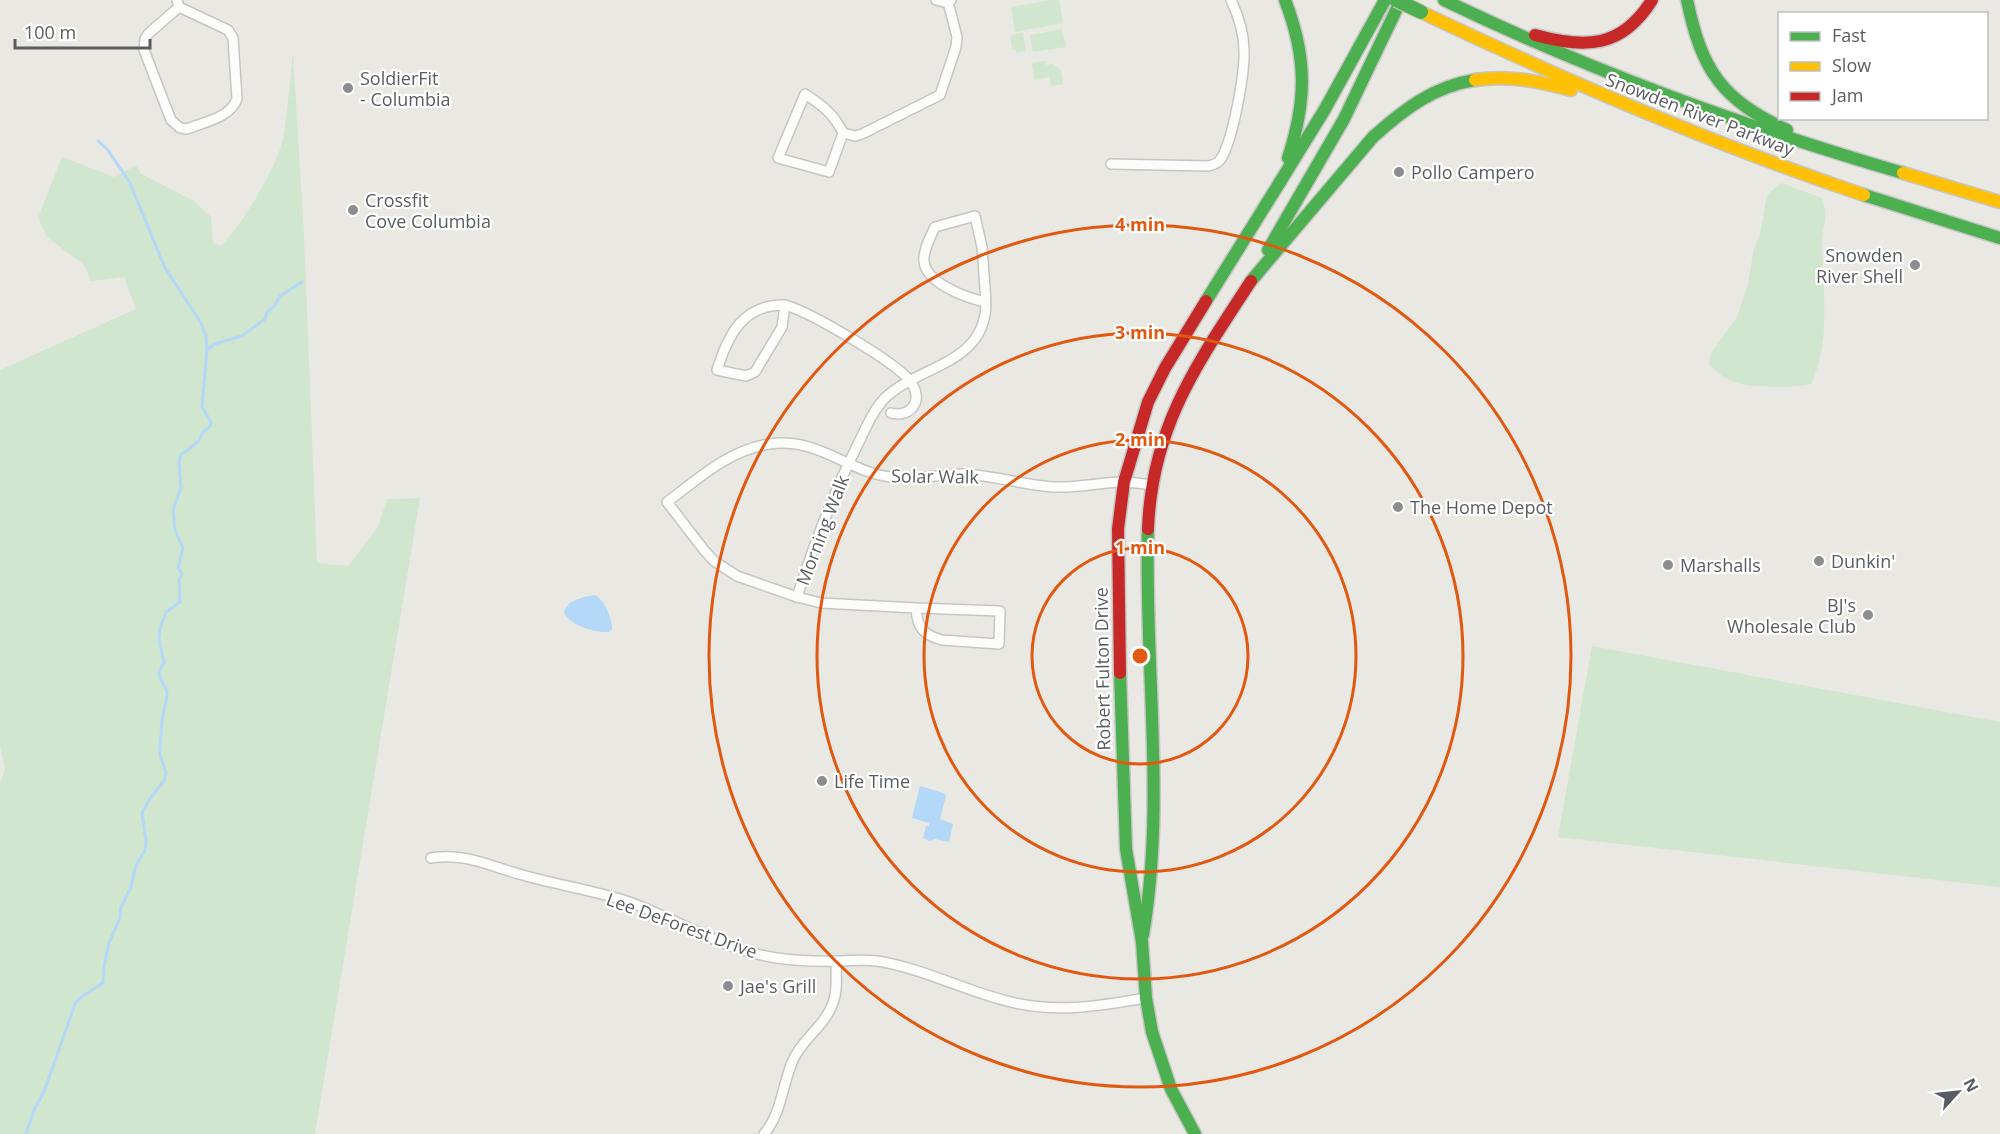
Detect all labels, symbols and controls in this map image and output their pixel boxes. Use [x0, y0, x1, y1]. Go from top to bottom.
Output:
scale bar [15, 12, 150, 50]
legend [1778, 12, 1988, 120]
text: 100 m [24, 20, 76, 44]
text: Fast [1832, 23, 1866, 47]
text: Slow [1832, 53, 1871, 77]
place label: SoldierFit - Columbia [360, 66, 450, 111]
street label: Snowden River Parkway [1602, 67, 1799, 161]
marker: SoldierFit - Columbia [341, 81, 355, 95]
text: Jam [1830, 83, 1864, 107]
place label: Pollo Campero [1411, 160, 1535, 184]
marker: Pollo Campero [1392, 165, 1406, 179]
place label: Crossfit Cove Columbia [365, 188, 491, 233]
marker: Crossfit Cove Columbia [346, 203, 360, 217]
text: 4 min [1115, 212, 1165, 236]
place label: Snowden River Shell [1816, 243, 1903, 288]
marker: Snowden River Shell [1908, 258, 1922, 272]
text: 3 min [1115, 320, 1165, 344]
text: 2 min [1115, 427, 1165, 451]
street label: Solar Walk [891, 463, 980, 489]
street label: Morning Walk [790, 471, 854, 588]
place label: The Home Depot [1410, 495, 1553, 519]
marker: The Home Depot [1391, 500, 1405, 514]
text: 1 min [1115, 535, 1165, 559]
place label: Dunkin' [1831, 549, 1895, 573]
place label: Marshalls [1680, 553, 1761, 577]
marker: Dunkin' [1812, 554, 1826, 568]
marker: Marshalls [1661, 558, 1675, 572]
street label: Robert Fulton Drive [1089, 587, 1115, 751]
place label: BJ's Wholesale Club [1727, 593, 1856, 638]
marker: BJ's Wholesale Club [1861, 608, 1875, 622]
centre of rings [1130, 646, 1150, 666]
place label: Life Time [834, 769, 910, 793]
marker: Life Time [815, 774, 829, 788]
street label: Lee DeForest Drive [603, 887, 761, 963]
place label: Jae's Grill [738, 974, 816, 998]
marker: Jae's Grill [721, 979, 735, 993]
north arrow [1928, 1062, 1988, 1122]
text: N [1959, 1074, 1984, 1096]

